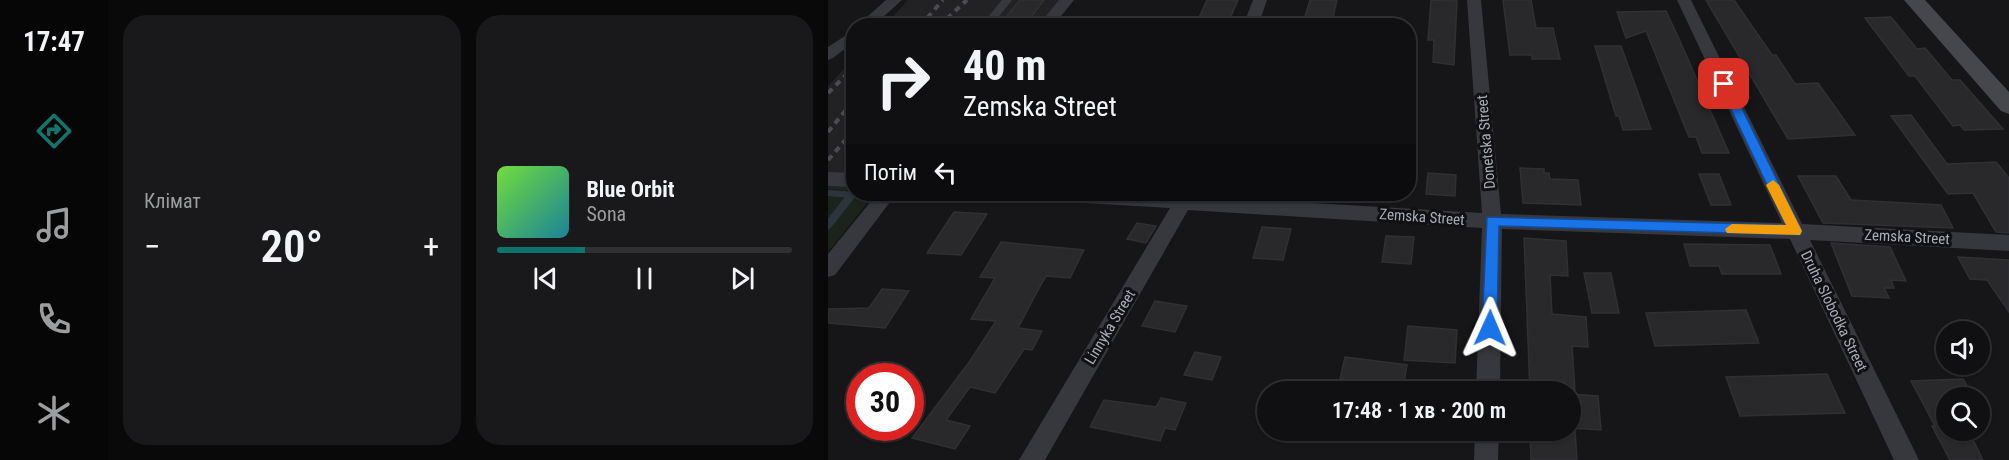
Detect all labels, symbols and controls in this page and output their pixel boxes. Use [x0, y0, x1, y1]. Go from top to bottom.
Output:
text: 17:47 [23, 26, 85, 58]
text: 40 m [963, 41, 1046, 90]
icon: right [864, 42, 942, 120]
pin [1698, 58, 1749, 109]
icon: arrive [1707, 67, 1740, 100]
text: Zemska Street [963, 91, 1117, 123]
street label: Donetska Street [1473, 94, 1499, 190]
icon: directions [33, 110, 75, 152]
icon: left [929, 156, 962, 189]
text: Потім [864, 160, 917, 185]
text: Blue Orbit [587, 177, 675, 202]
text: Клімат [144, 189, 201, 213]
text: Sona [587, 202, 626, 226]
icon: music [33, 204, 75, 246]
street label: Zemska Street [1379, 205, 1465, 229]
text: 20° [260, 220, 323, 273]
street label: Zemska Street [1864, 226, 1950, 248]
text: − [144, 227, 161, 266]
text: + [423, 227, 439, 266]
street label: Druha Slobodka Street [1797, 248, 1871, 374]
icon: previous [529, 262, 562, 295]
icon: pause [628, 262, 661, 295]
icon: next [726, 262, 759, 295]
street label: Linnyka Street [1081, 286, 1139, 368]
position arrow [1458, 296, 1522, 360]
icon: phone [33, 298, 75, 340]
map controls [1936, 321, 1990, 441]
button: sound [1936, 321, 1990, 375]
speed limit sign: 30 [846, 363, 924, 441]
button: search [1936, 387, 1990, 441]
icon: climate [33, 392, 75, 434]
text: 17:48 · 1 хв · 200 m [1332, 398, 1506, 423]

